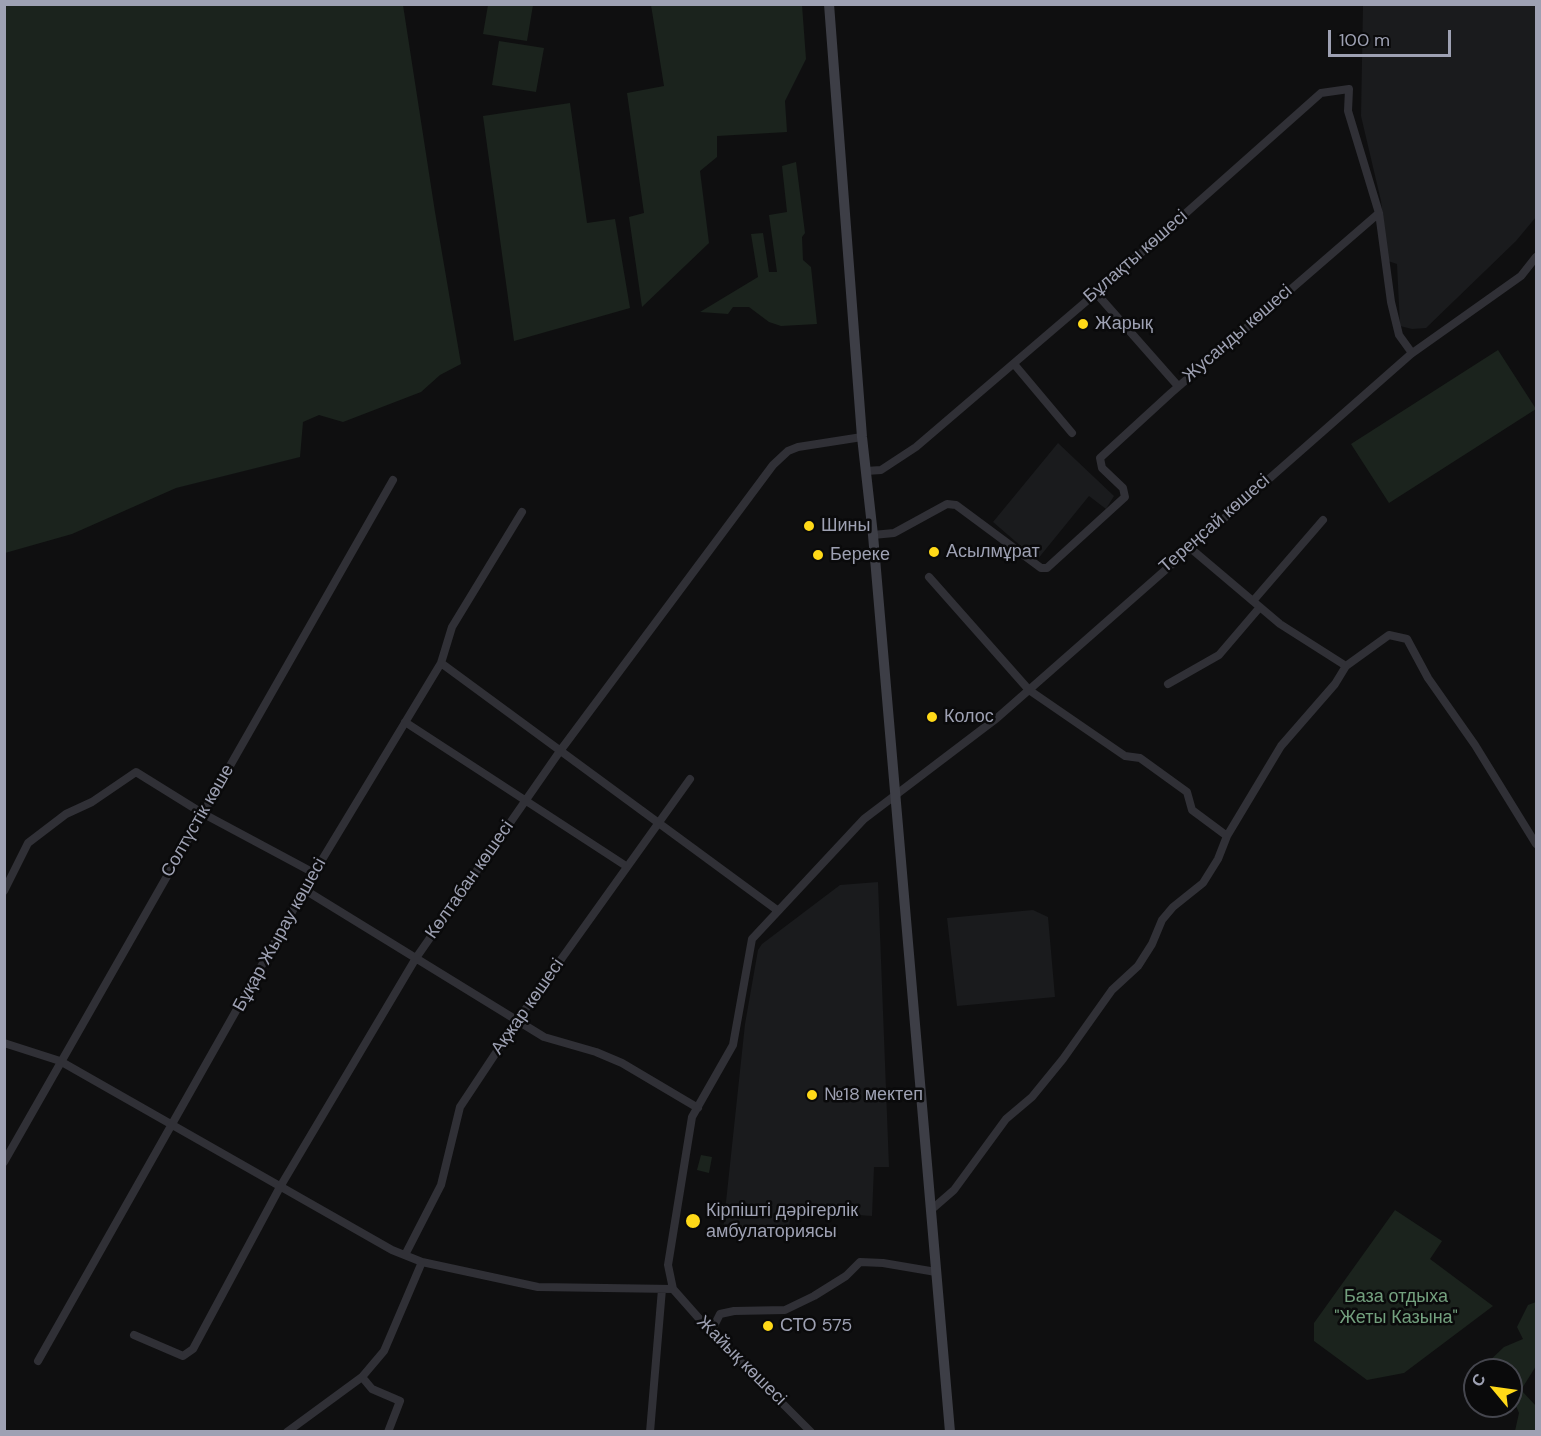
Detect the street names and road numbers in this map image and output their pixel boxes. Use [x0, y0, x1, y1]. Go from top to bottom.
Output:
street label: Бұлақты көшесі [1080, 206, 1192, 308]
street label: Жусанды көшесі [1179, 281, 1297, 387]
street label: Тереңсай көшесі [1155, 470, 1275, 578]
street label: Солтүстік көше [157, 761, 239, 881]
street label: Көлтабан көшесі [421, 817, 519, 943]
street label: Бұқар Жырау көшесі [229, 855, 331, 1015]
street label: Ақжар көшесі [487, 955, 569, 1059]
street label: Жайық көшесі [692, 1312, 790, 1410]

